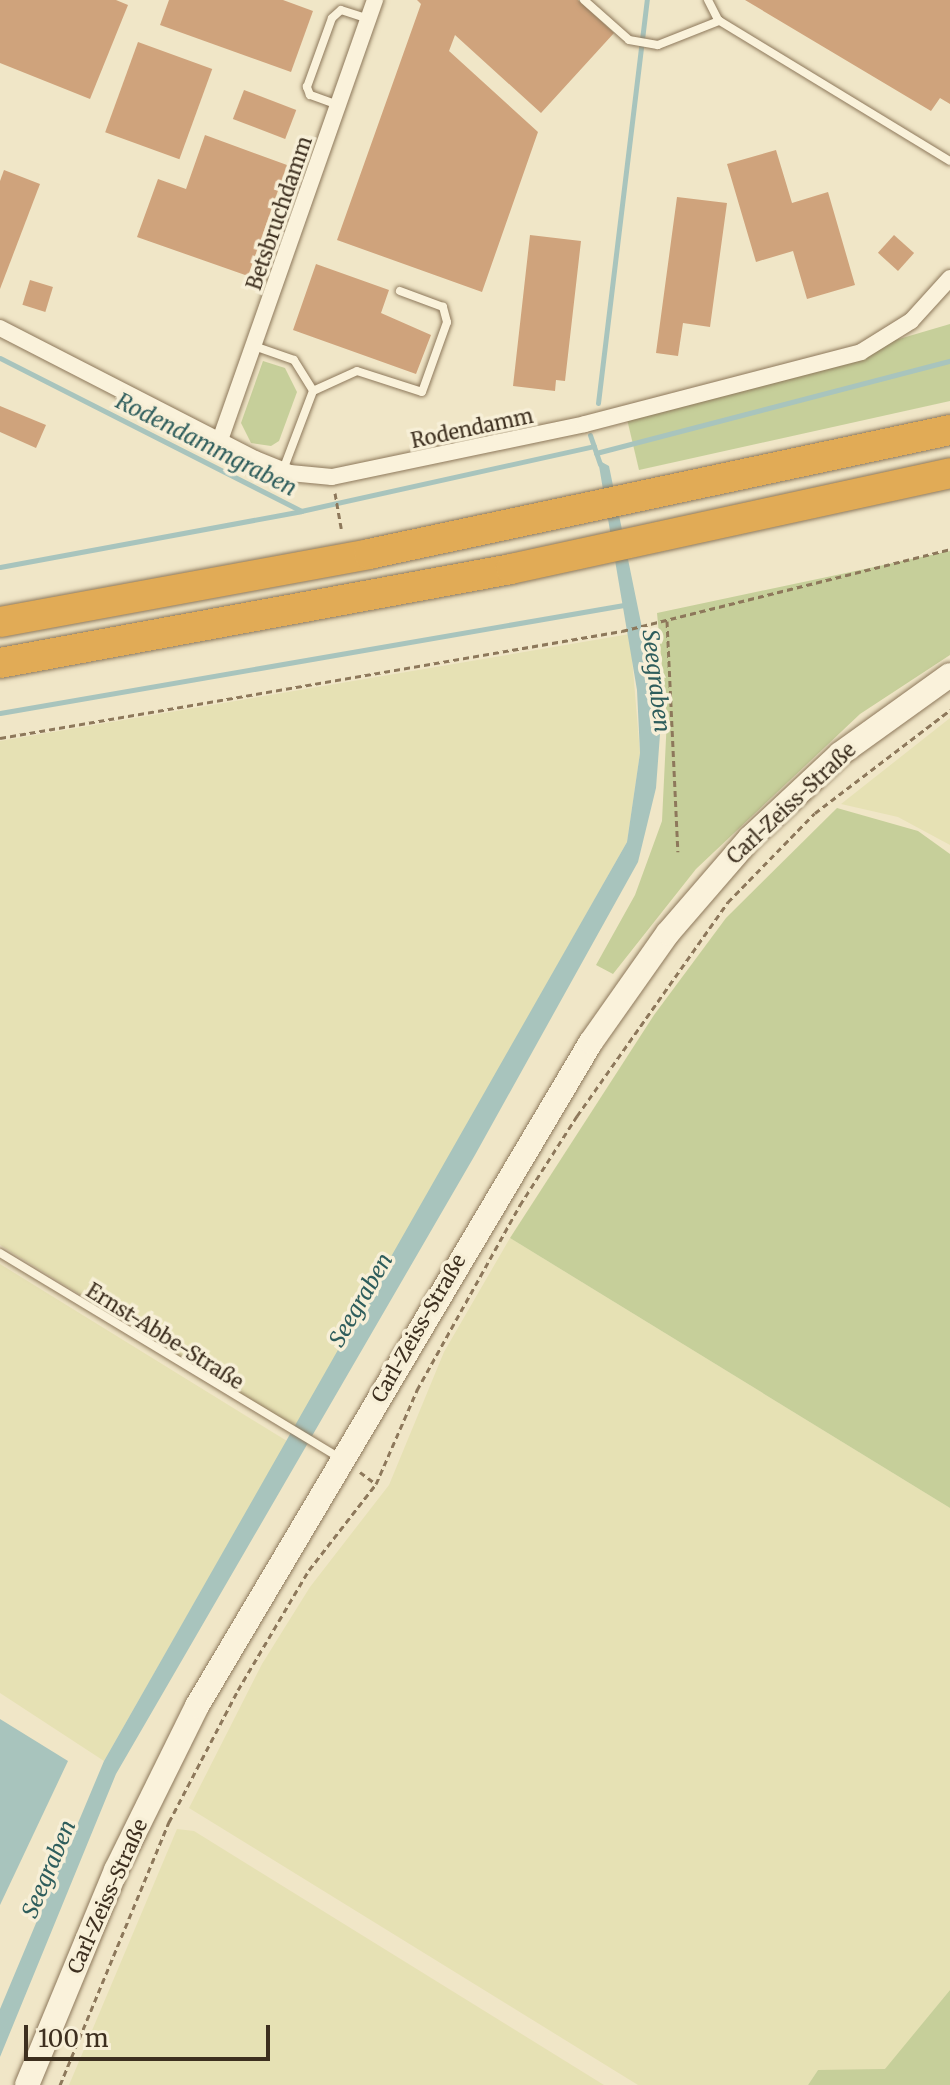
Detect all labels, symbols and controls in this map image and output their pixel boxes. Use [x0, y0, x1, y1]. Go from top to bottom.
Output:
street label: Betsbruchdamm [241, 133, 317, 293]
water label: Rodendammgraben [111, 388, 301, 502]
street label: Rodendamm [409, 403, 535, 453]
water label: Seegraben [637, 628, 675, 734]
street label: Carl-Zeiss-Straße [722, 737, 860, 869]
water label: Seegraben [324, 1249, 398, 1351]
street label: Carl-Zeiss-Straße [366, 1250, 470, 1406]
street label: Ernst-Abbe-Straße [82, 1278, 248, 1394]
street label: Carl-Zeiss-Straße [62, 1815, 152, 1977]
water label: Seegraben [17, 1816, 81, 1922]
scale bar [28, 2009, 274, 2059]
text: 100 m [38, 2023, 108, 2054]

